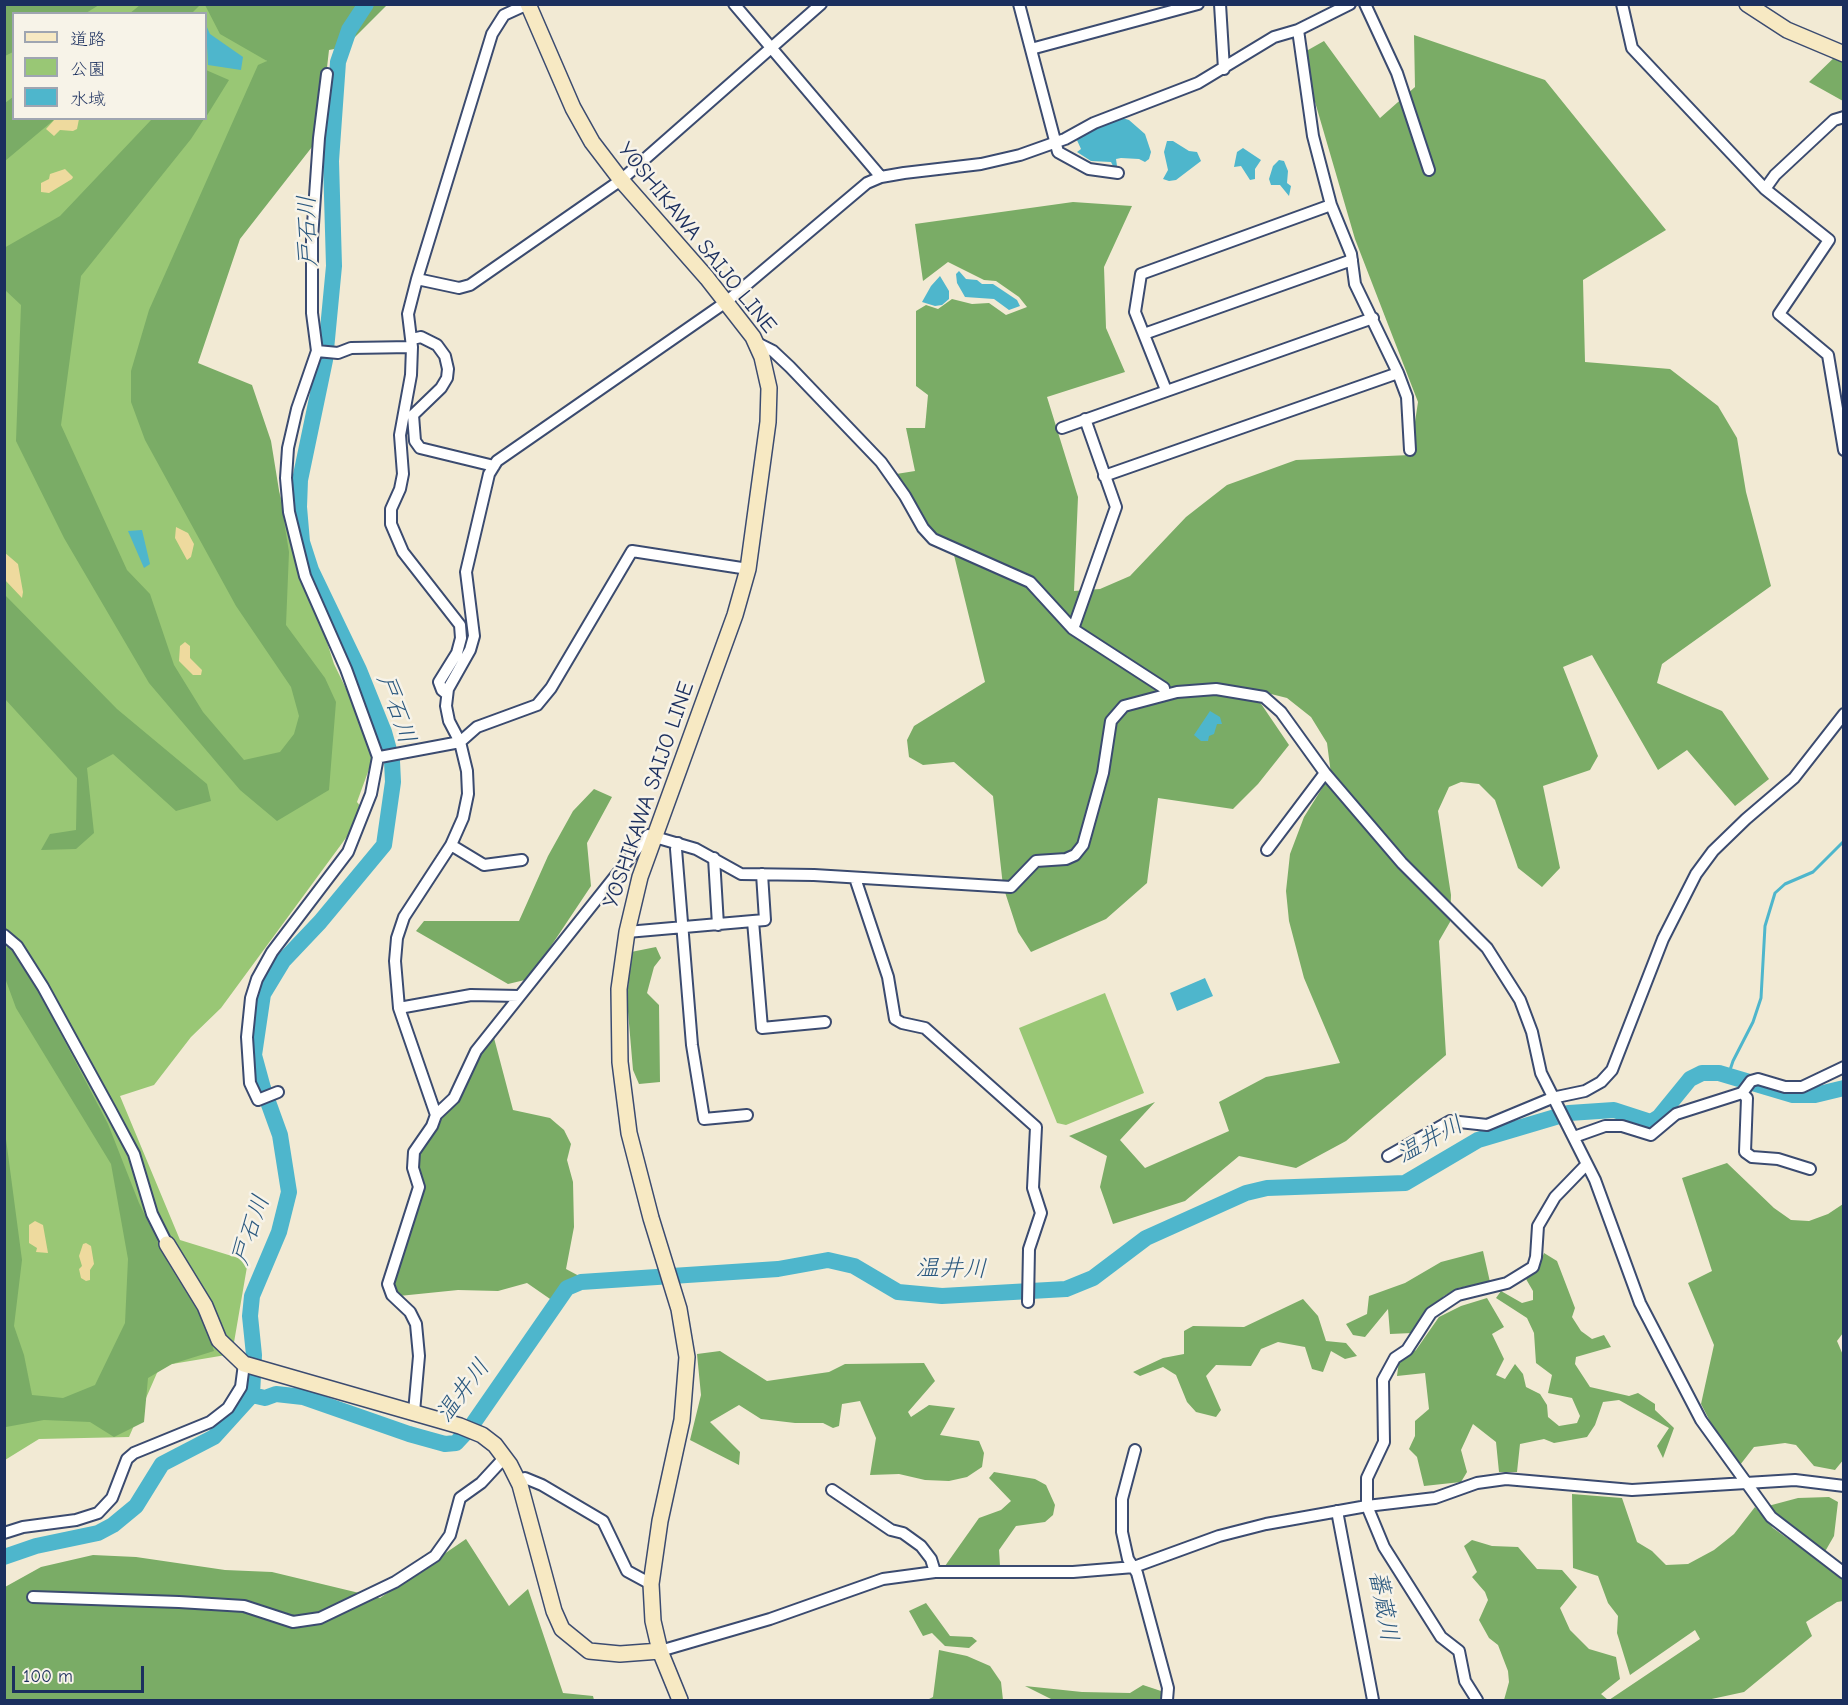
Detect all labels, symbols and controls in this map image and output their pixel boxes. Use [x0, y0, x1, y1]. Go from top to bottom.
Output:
legend [12, 12, 207, 120]
text: 道路 [70, 29, 106, 50]
text: 公園 [70, 59, 106, 80]
text: 水域 [70, 89, 106, 110]
street label: YOSHIKAWA SAIJO LINE [612, 137, 782, 339]
water label: 戸石川 [293, 195, 323, 267]
water label: 戸石川 [371, 670, 421, 748]
street label: YOSHIKAWA SAIJO LINE [598, 678, 700, 912]
water label: 温井川 [1391, 1110, 1469, 1170]
water label: 戸石川 [226, 1191, 276, 1269]
water label: 温井川 [915, 1254, 987, 1284]
water label: 温井川 [430, 1354, 496, 1428]
water label: 蕃蔵川 [1363, 1568, 1403, 1644]
scale bar [15, 1654, 147, 1692]
text: 100 m [23, 1666, 73, 1687]

